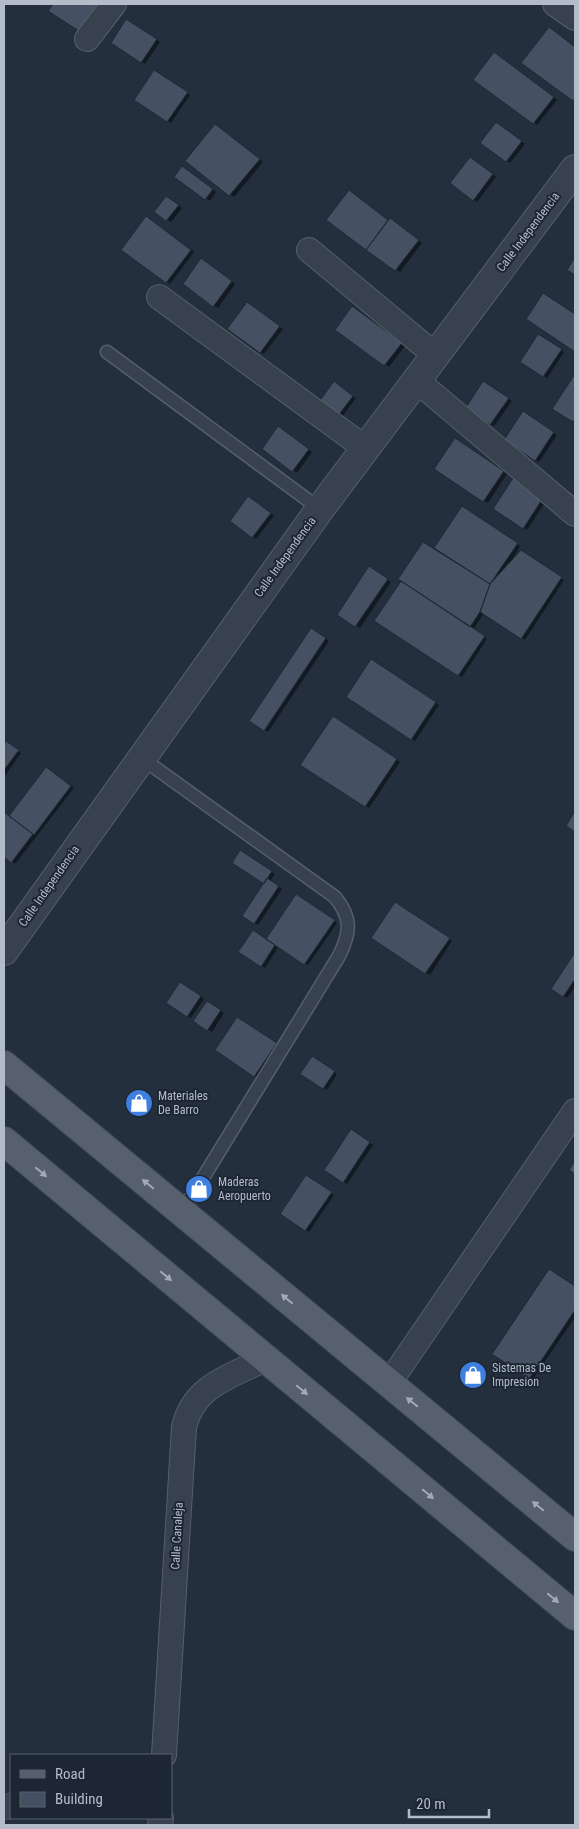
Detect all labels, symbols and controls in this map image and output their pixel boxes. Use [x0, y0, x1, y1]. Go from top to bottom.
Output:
street label: Calle Independencia [494, 189, 563, 274]
street label: Calle Independencia [251, 514, 319, 600]
street label: Calle Independencia [16, 843, 82, 929]
shop icon: Materiales De Barro [124, 1088, 154, 1118]
place label: Materiales De Barro [158, 1089, 208, 1117]
one-way arrow [34, 1166, 47, 1177]
shop icon: Maderas Aeropuerto [184, 1174, 214, 1204]
place label: Maderas Aeropuerto [218, 1175, 271, 1203]
one-way arrow [142, 1178, 155, 1189]
one-way arrow [159, 1271, 172, 1282]
one-way arrow [281, 1293, 294, 1304]
shop icon: Sistemas De Impresion [458, 1360, 488, 1390]
place label: Sistemas De Impresion [492, 1361, 551, 1389]
one-way arrow [296, 1385, 309, 1396]
one-way arrow [406, 1397, 419, 1408]
one-way arrow [421, 1488, 433, 1500]
one-way arrow [531, 1500, 544, 1511]
street label: Calle Canaleja [168, 1502, 186, 1570]
one-way arrow [546, 1592, 559, 1603]
legend [10, 1754, 172, 1819]
text: Road [55, 1765, 85, 1783]
scale bar [409, 1786, 489, 1818]
text: Building [55, 1790, 103, 1808]
text: 20 m [416, 1795, 446, 1813]

